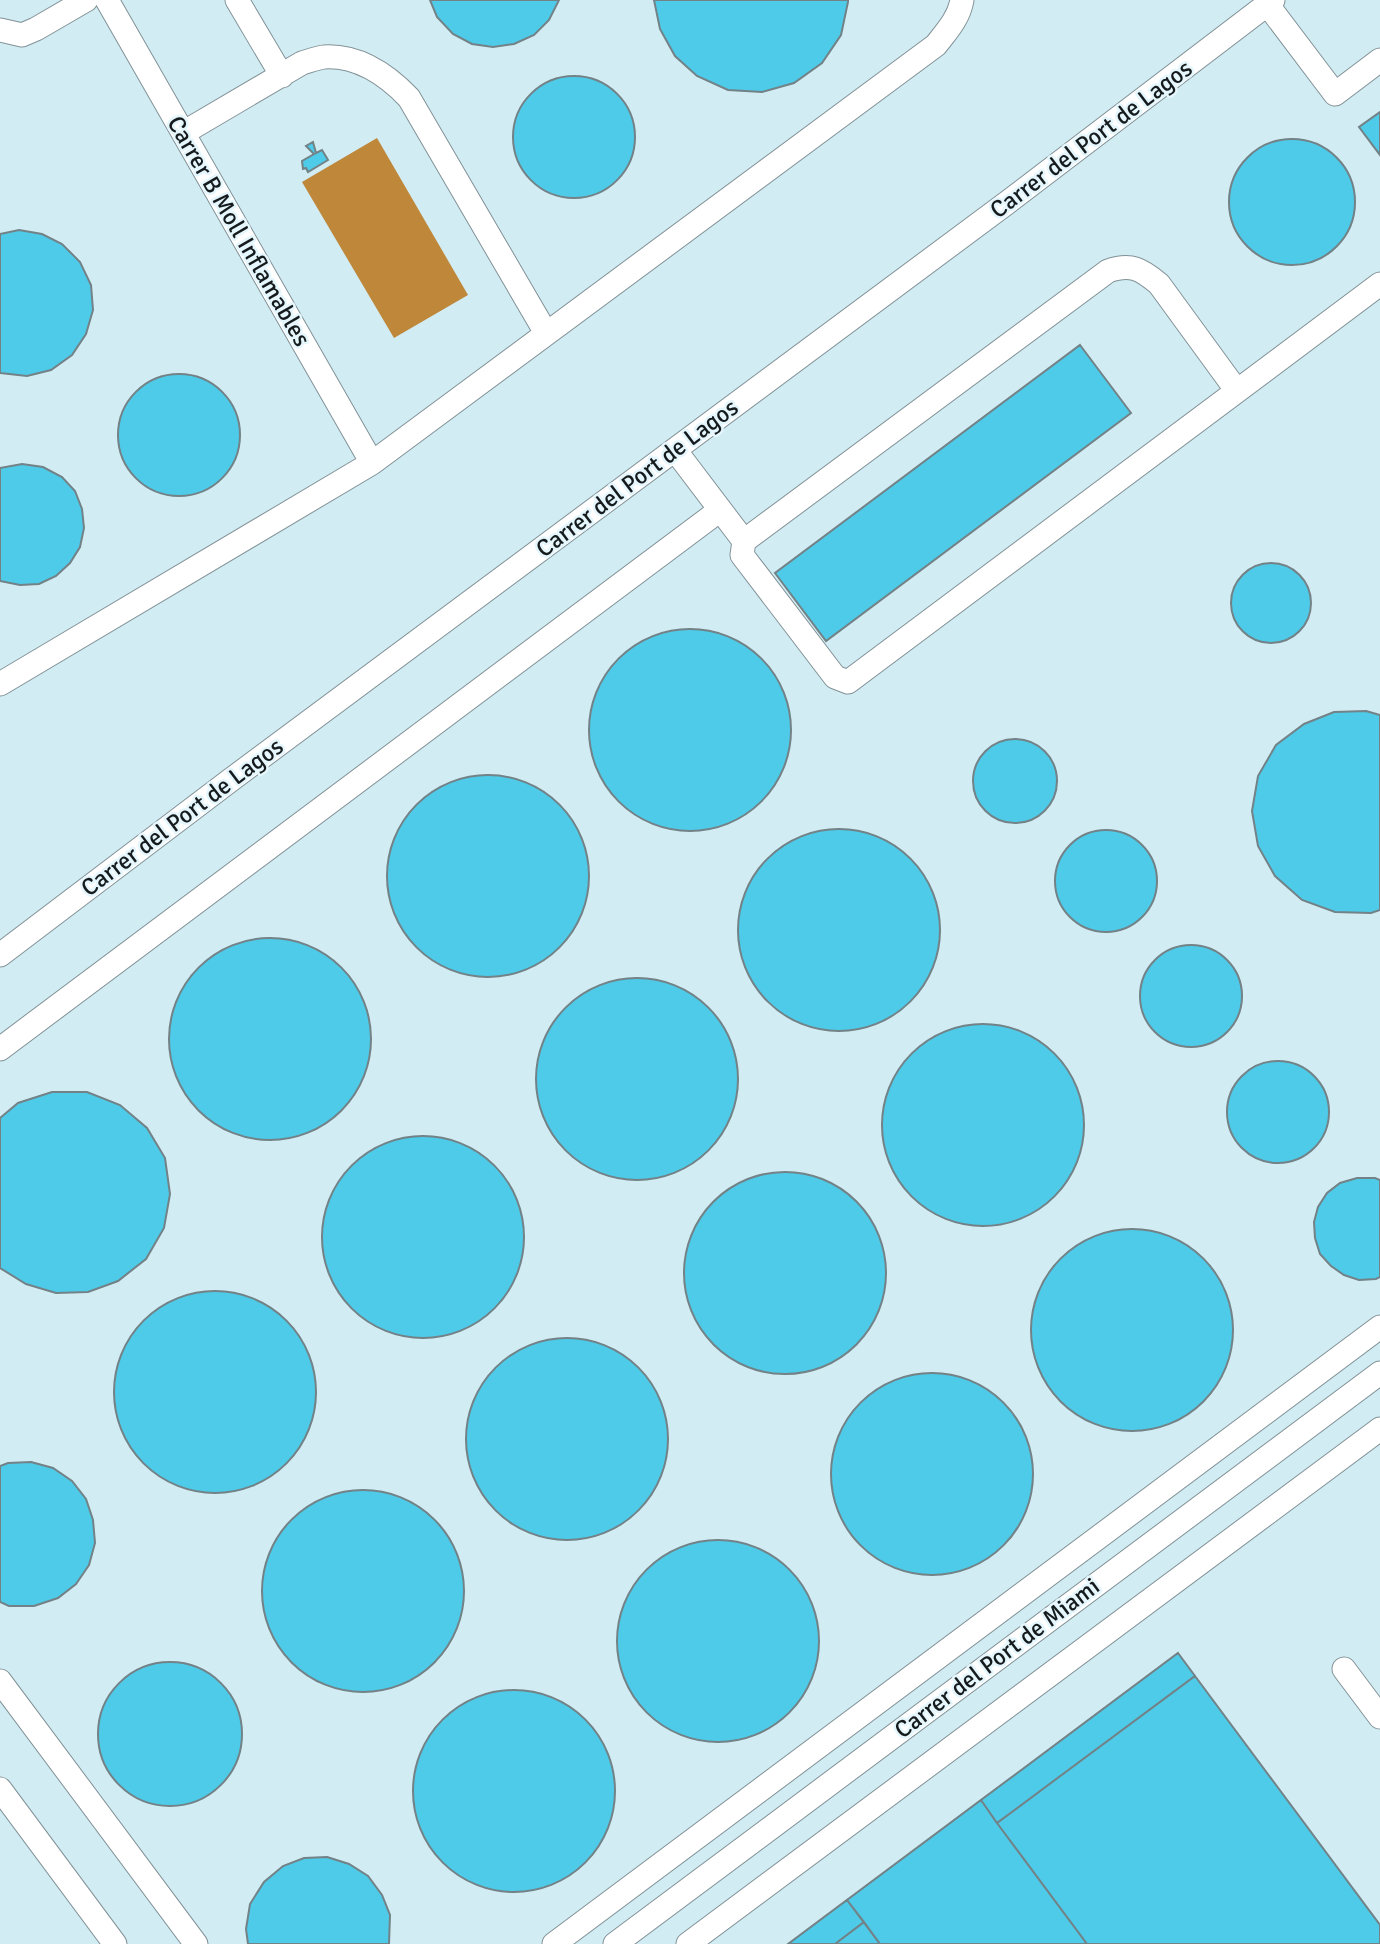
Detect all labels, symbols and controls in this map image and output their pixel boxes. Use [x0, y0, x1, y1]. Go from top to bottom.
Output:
street label: Carrer del Port de Lagos [984, 53, 1198, 225]
street label: Carrer B Moll Inflamables [161, 110, 317, 352]
street label: Carrer del Port de Lagos [530, 392, 744, 564]
street label: Carrer del Port de Lagos [75, 731, 289, 903]
street label: Carrer del Port de Miami [889, 1571, 1105, 1745]

